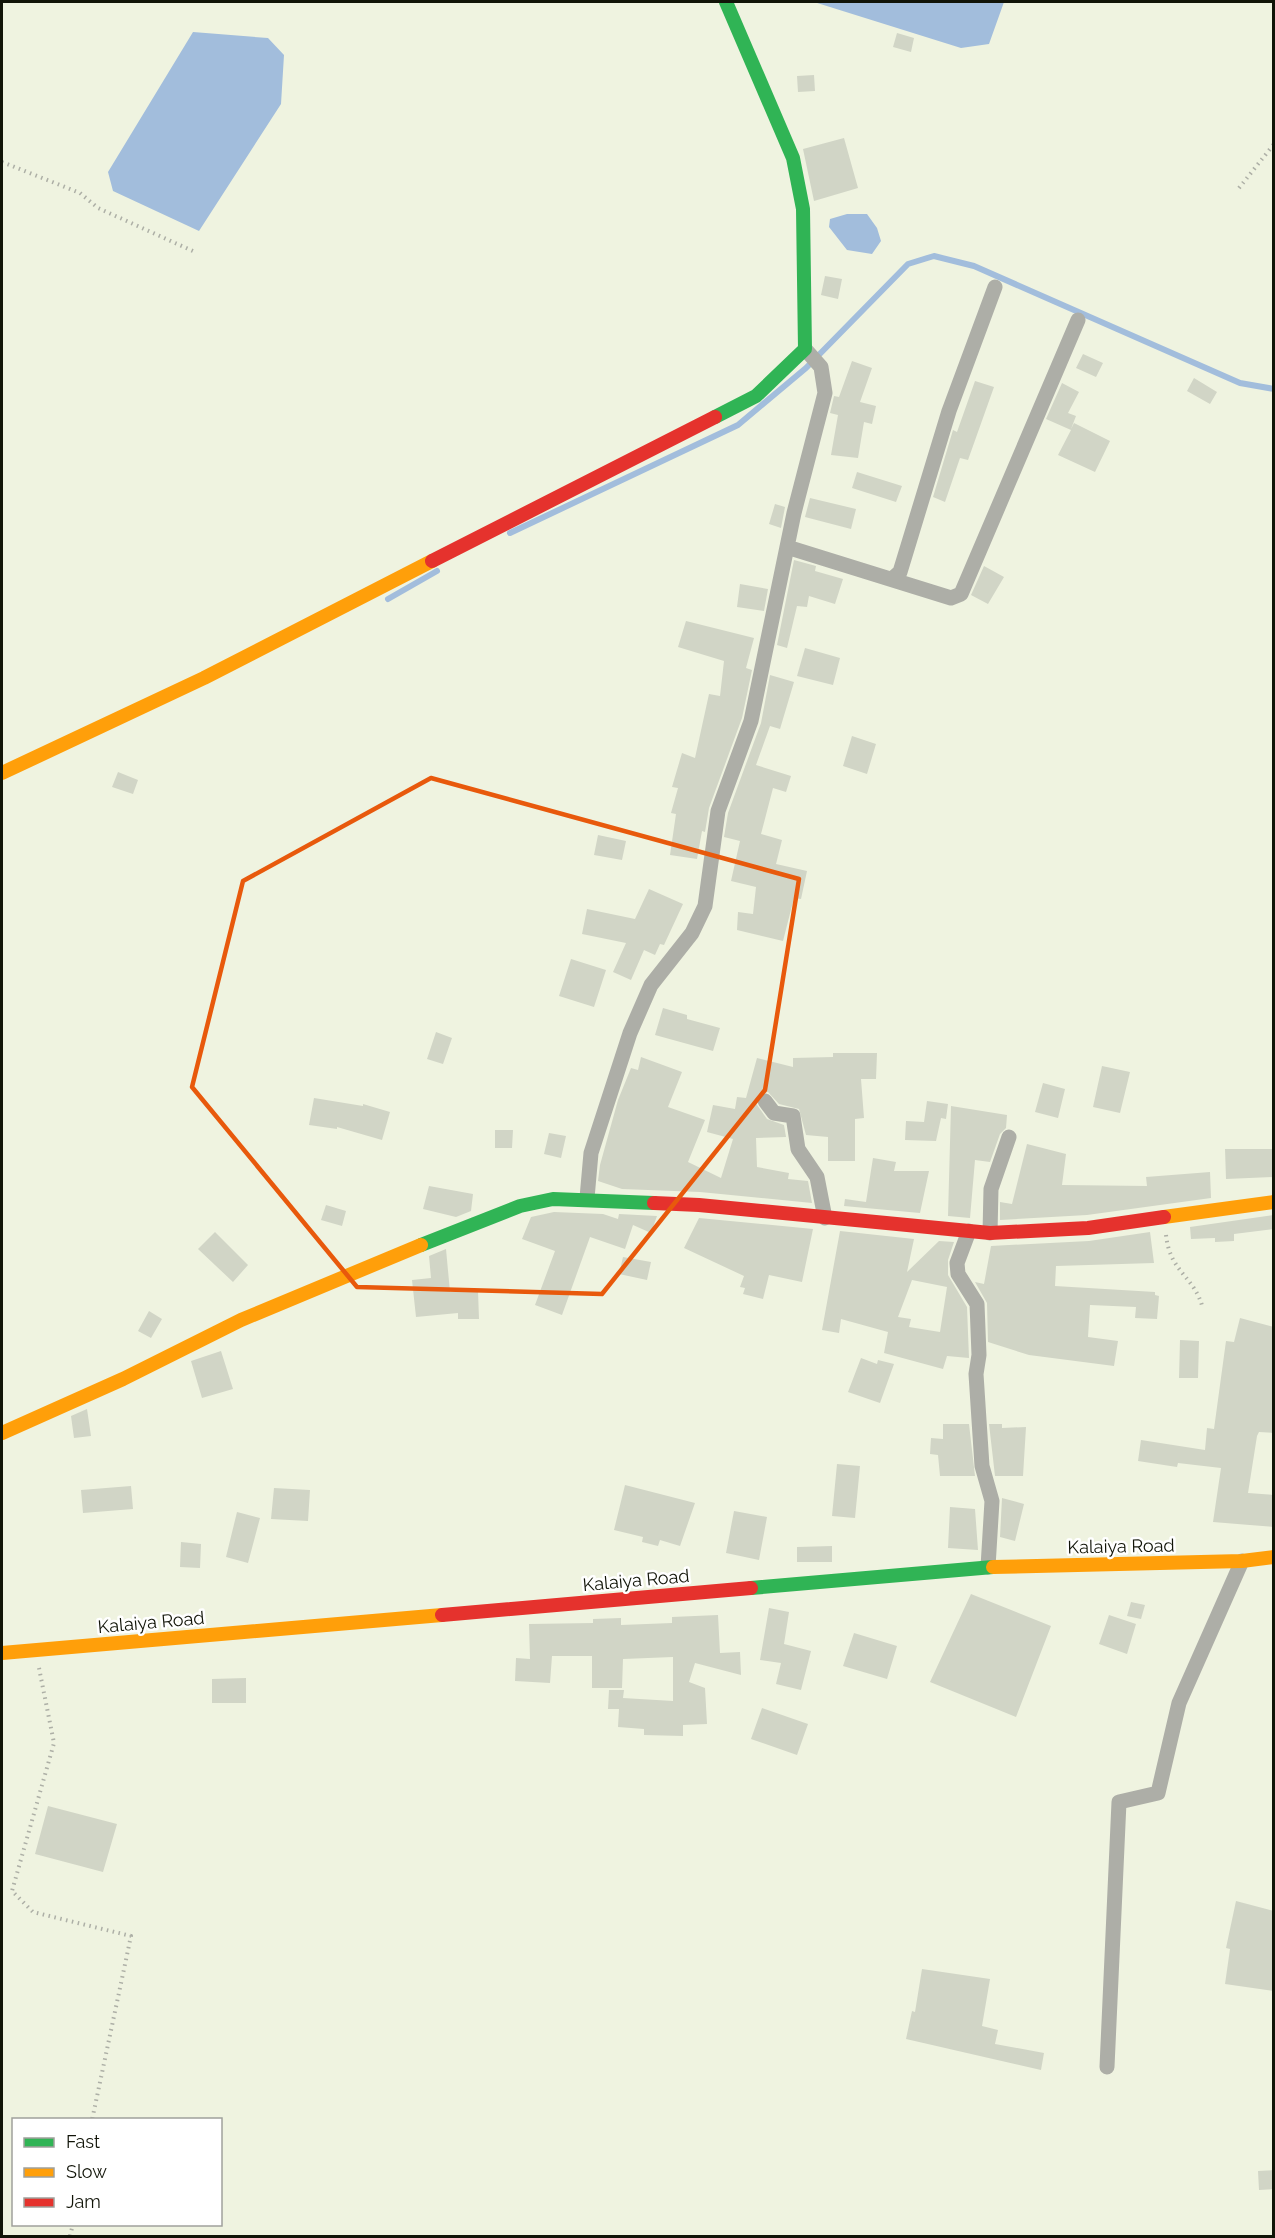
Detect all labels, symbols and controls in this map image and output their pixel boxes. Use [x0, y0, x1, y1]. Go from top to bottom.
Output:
street label: Kalaiya Road [1067, 1535, 1175, 1557]
street label: Kalaiya Road [582, 1565, 690, 1595]
street label: Kalaiya Road [97, 1607, 205, 1637]
legend [12, 2118, 222, 2226]
text: Fast [66, 2131, 100, 2152]
text: Slow [66, 2161, 107, 2182]
text: Jam [66, 2191, 101, 2212]

